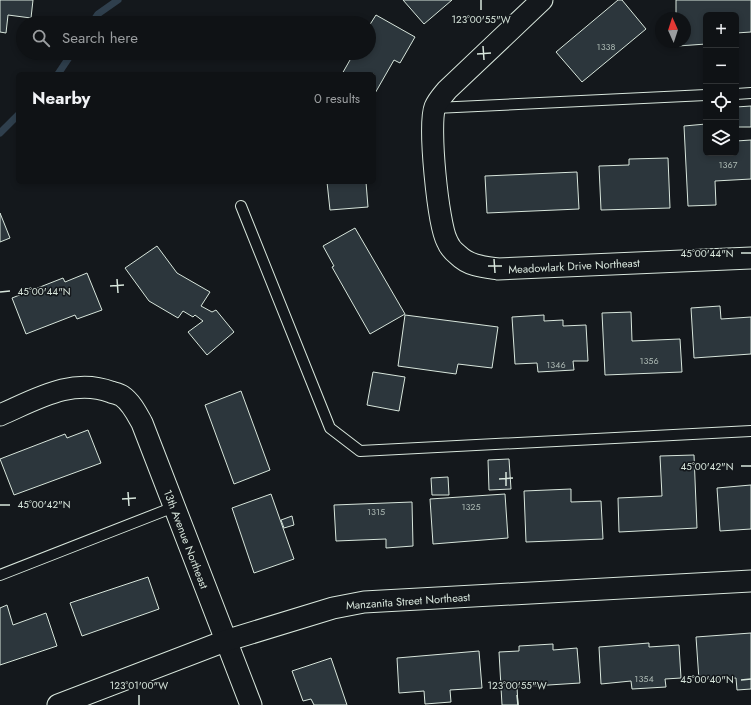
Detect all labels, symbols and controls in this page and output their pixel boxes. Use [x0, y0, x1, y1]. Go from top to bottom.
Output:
text: 123°00'55"W [451, 12, 511, 27]
north arrow [655, 12, 691, 48]
map controls [703, 12, 739, 156]
button: + [703, 12, 739, 48]
search box [16, 16, 376, 60]
icon: search [30, 27, 52, 49]
text: Search here [62, 27, 138, 49]
house number: 1338 [597, 40, 615, 53]
button: − [703, 48, 739, 84]
button: locate [703, 84, 739, 120]
text: Nearby [32, 86, 90, 110]
text: 0 results [314, 89, 360, 108]
button: layers [703, 120, 739, 156]
house number: 1367 [719, 158, 738, 171]
text: 45°00'44"N [680, 246, 734, 261]
street label: Meadowlark Drive Northeast [508, 255, 641, 277]
text: 45°00'44"N [17, 284, 71, 299]
house number: 1356 [639, 354, 659, 367]
house number: 1346 [546, 358, 566, 371]
text: 45°00'42"N [680, 459, 734, 474]
street label: 13th Avenue Northeast [160, 487, 212, 591]
text: 45°00'42"N [17, 497, 71, 512]
house number: 1325 [461, 500, 481, 513]
house number: 1315 [367, 505, 385, 518]
street label: Manzanita Street Northeast [345, 589, 471, 613]
house number: 1354 [634, 672, 654, 685]
text: 45°00'40"N [680, 672, 734, 687]
text: 123°01'00"W [110, 678, 168, 693]
text: 123°00'55"W [487, 678, 547, 693]

